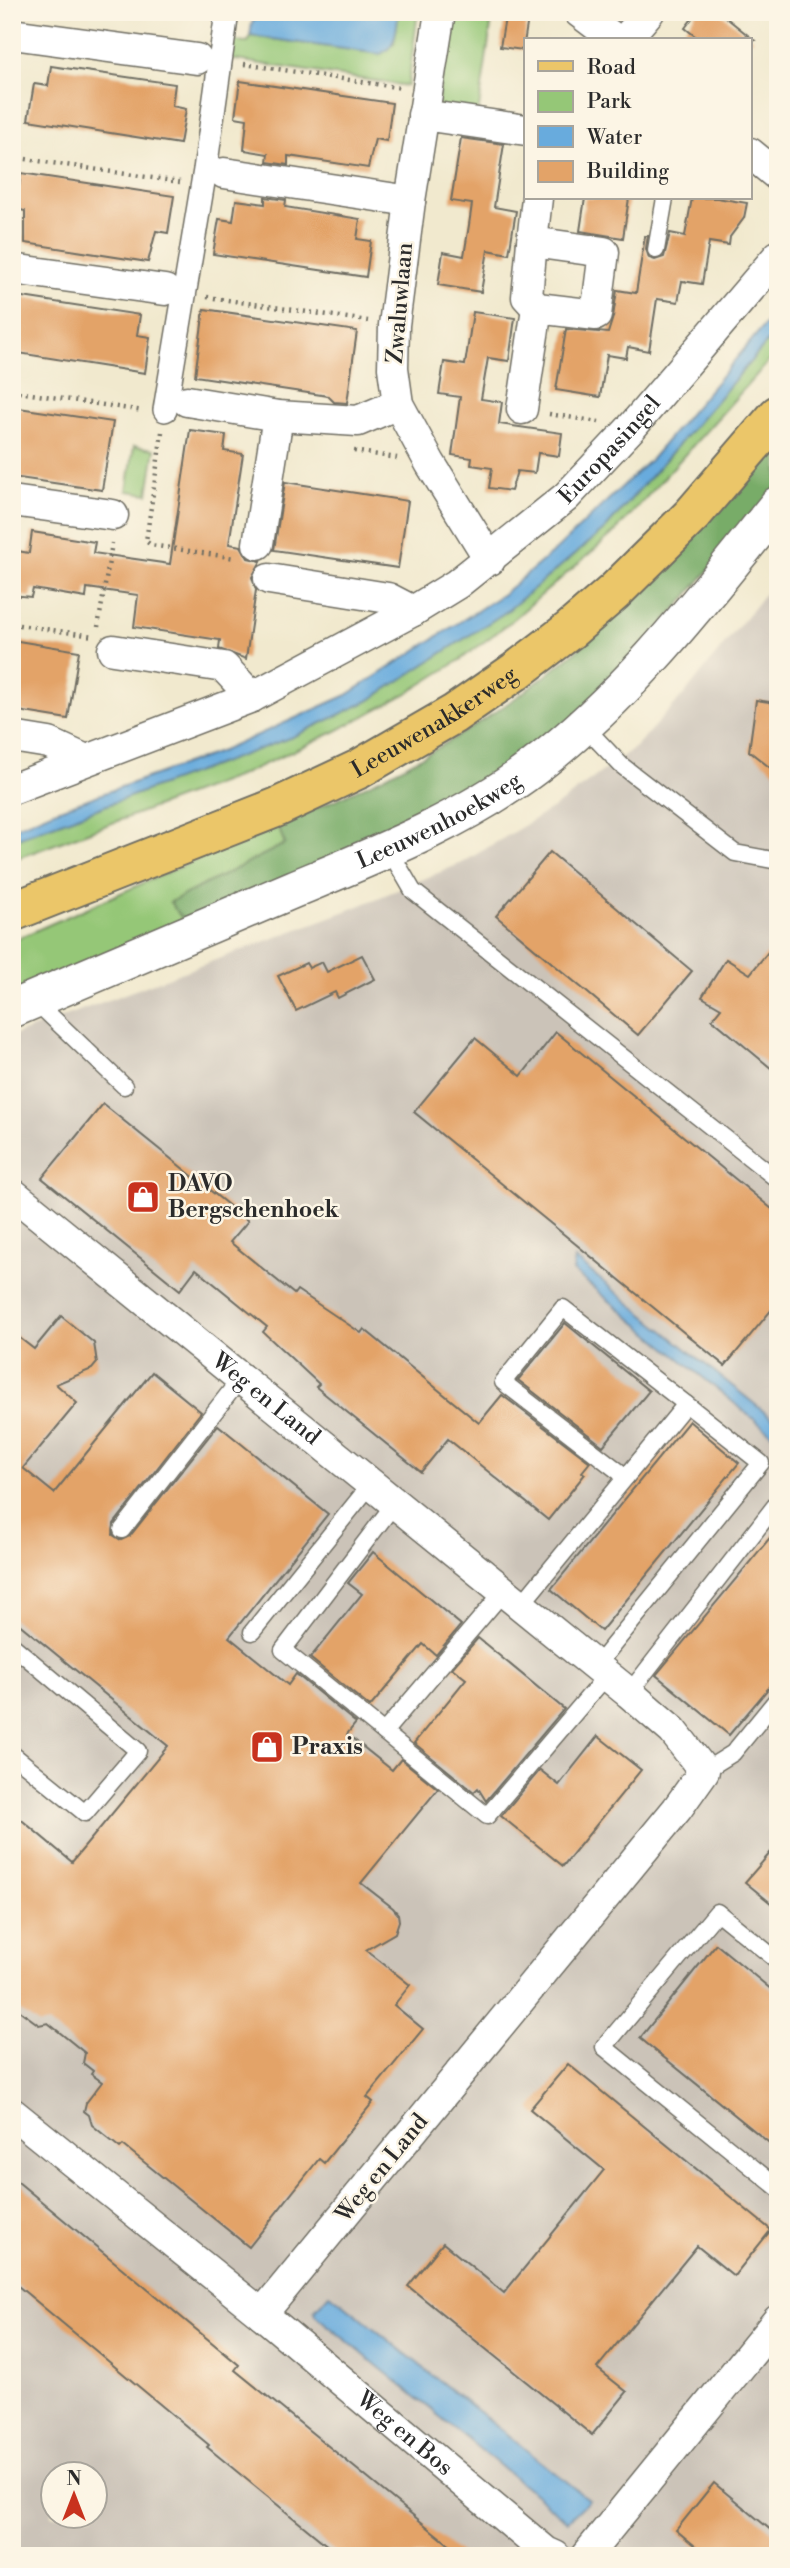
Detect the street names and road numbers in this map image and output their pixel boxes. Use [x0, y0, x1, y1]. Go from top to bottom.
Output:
street label: Zwaluwlaan [381, 241, 419, 365]
street label: Europasingel [553, 389, 667, 510]
street label: Leeuwenakkerweg [346, 660, 523, 784]
street label: Leeuwenhoekweg [353, 766, 527, 875]
street label: Weg en Land [205, 1346, 326, 1451]
street label: Weg en Land [329, 2108, 434, 2229]
street label: Weg en Bos [350, 2385, 458, 2482]

